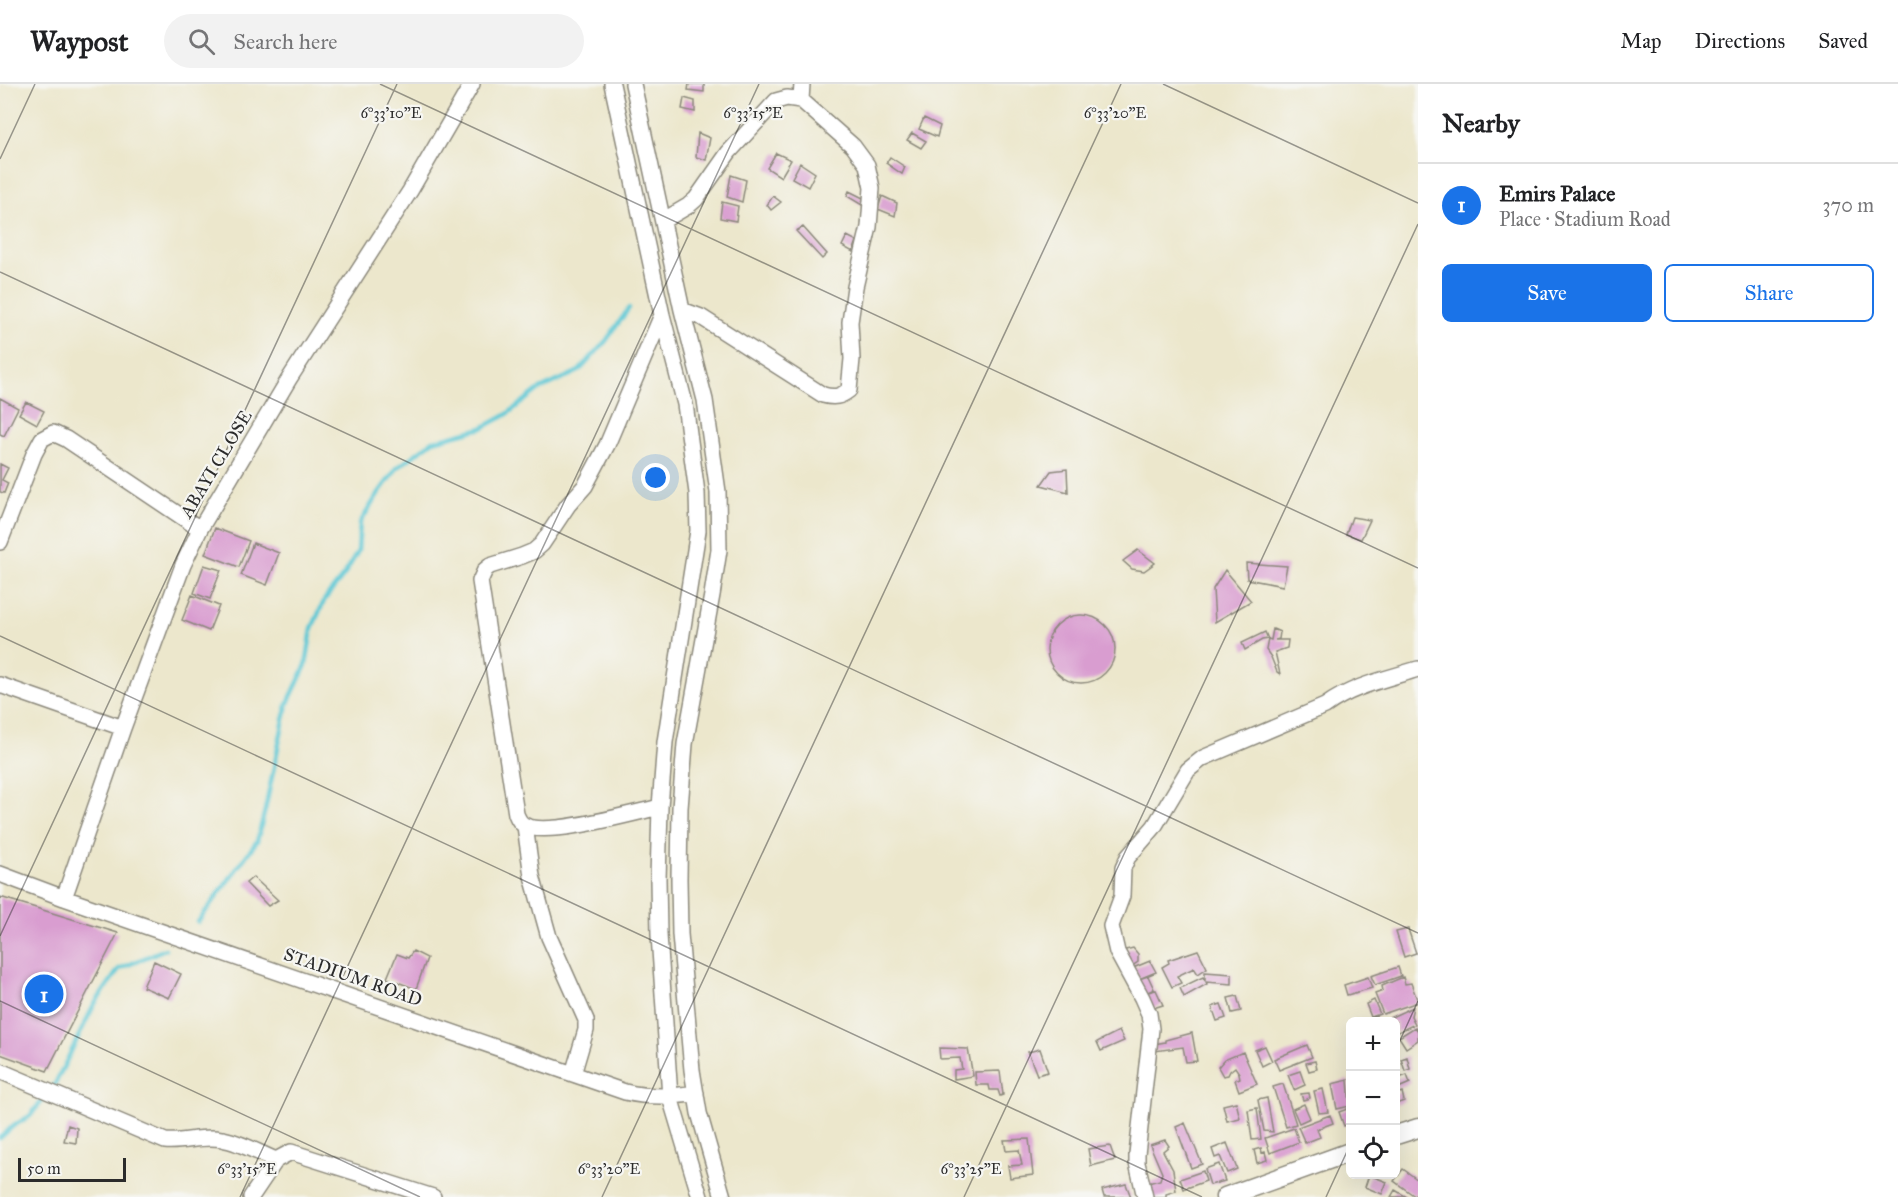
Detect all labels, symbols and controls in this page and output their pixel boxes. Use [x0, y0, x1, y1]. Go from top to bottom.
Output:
search box [164, 14, 584, 68]
text: Waypost [30, 24, 128, 59]
icon: search [185, 25, 218, 58]
text: Search here [233, 28, 337, 55]
text: Map [1621, 28, 1662, 54]
text: Directions [1695, 28, 1785, 54]
text: Saved [1818, 28, 1868, 54]
text: 6°33'10"E [360, 104, 422, 122]
text: 6°33'15"E [723, 104, 783, 122]
text: 6°33'20"E [1084, 104, 1147, 122]
text: Nearby [1442, 107, 1520, 139]
text: Emirs Palace [1499, 180, 1615, 207]
text: 1 [1458, 193, 1465, 217]
text: 370 m [1823, 193, 1874, 217]
text: Place · Stadium Road [1499, 207, 1671, 231]
button: Save [1442, 264, 1652, 322]
button: Share [1664, 264, 1874, 322]
street label: ABAYI CLOSE [175, 406, 257, 523]
your location [641, 463, 670, 492]
street label: STADIUM ROAD [281, 943, 425, 1011]
pin: 1 [24, 972, 63, 1016]
map controls [1346, 1017, 1400, 1179]
button: + [1346, 1017, 1400, 1071]
button: − [1346, 1071, 1400, 1125]
button: locate [1346, 1125, 1400, 1179]
scale bar [18, 1155, 126, 1182]
text: 50 m [27, 1159, 61, 1178]
text: 6°33'15"E [217, 1160, 277, 1178]
text: 6°33'20"E [578, 1160, 641, 1178]
text: 6°33'25"E [941, 1160, 1002, 1178]

